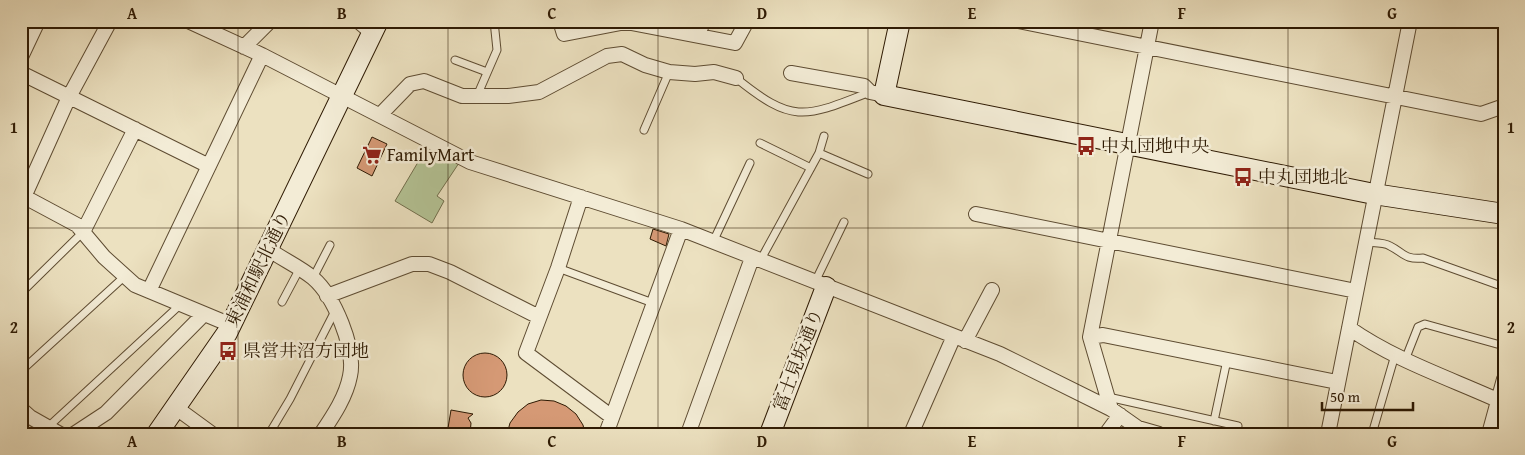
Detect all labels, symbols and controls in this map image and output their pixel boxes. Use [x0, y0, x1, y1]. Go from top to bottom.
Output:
text: A [127, 1, 138, 25]
text: B [337, 1, 347, 25]
text: C [547, 1, 557, 25]
text: D [757, 1, 767, 25]
text: E [968, 1, 977, 25]
text: F [1178, 1, 1186, 25]
text: G [1387, 1, 1397, 25]
text: 1 [10, 115, 18, 139]
text: 1 [1507, 115, 1515, 139]
place label: 中丸団地中央 [1101, 132, 1209, 159]
bus stop icon: 中丸団地中央 [1075, 135, 1097, 157]
place label: FamilyMart [387, 141, 475, 168]
supermarket icon: FamilyMart [361, 144, 383, 166]
place label: 中丸団地北 [1258, 163, 1348, 190]
bus stop icon: 中丸団地北 [1232, 166, 1254, 188]
street label: 東浦和駅北通り [218, 206, 297, 331]
street label: 富士見坂通り [766, 305, 829, 415]
text: 2 [10, 315, 18, 339]
text: 2 [1507, 315, 1515, 339]
place label: 県営井沼方団地 [243, 337, 369, 364]
bus stop icon: 県営井沼方団地 [217, 340, 239, 362]
scale bar [1322, 380, 1414, 412]
text: 50 m [1330, 386, 1361, 407]
text: A [127, 429, 138, 453]
text: B [337, 429, 347, 453]
text: C [547, 429, 557, 453]
text: D [757, 429, 767, 453]
text: E [968, 429, 977, 453]
text: F [1178, 429, 1186, 453]
text: G [1387, 429, 1397, 453]

